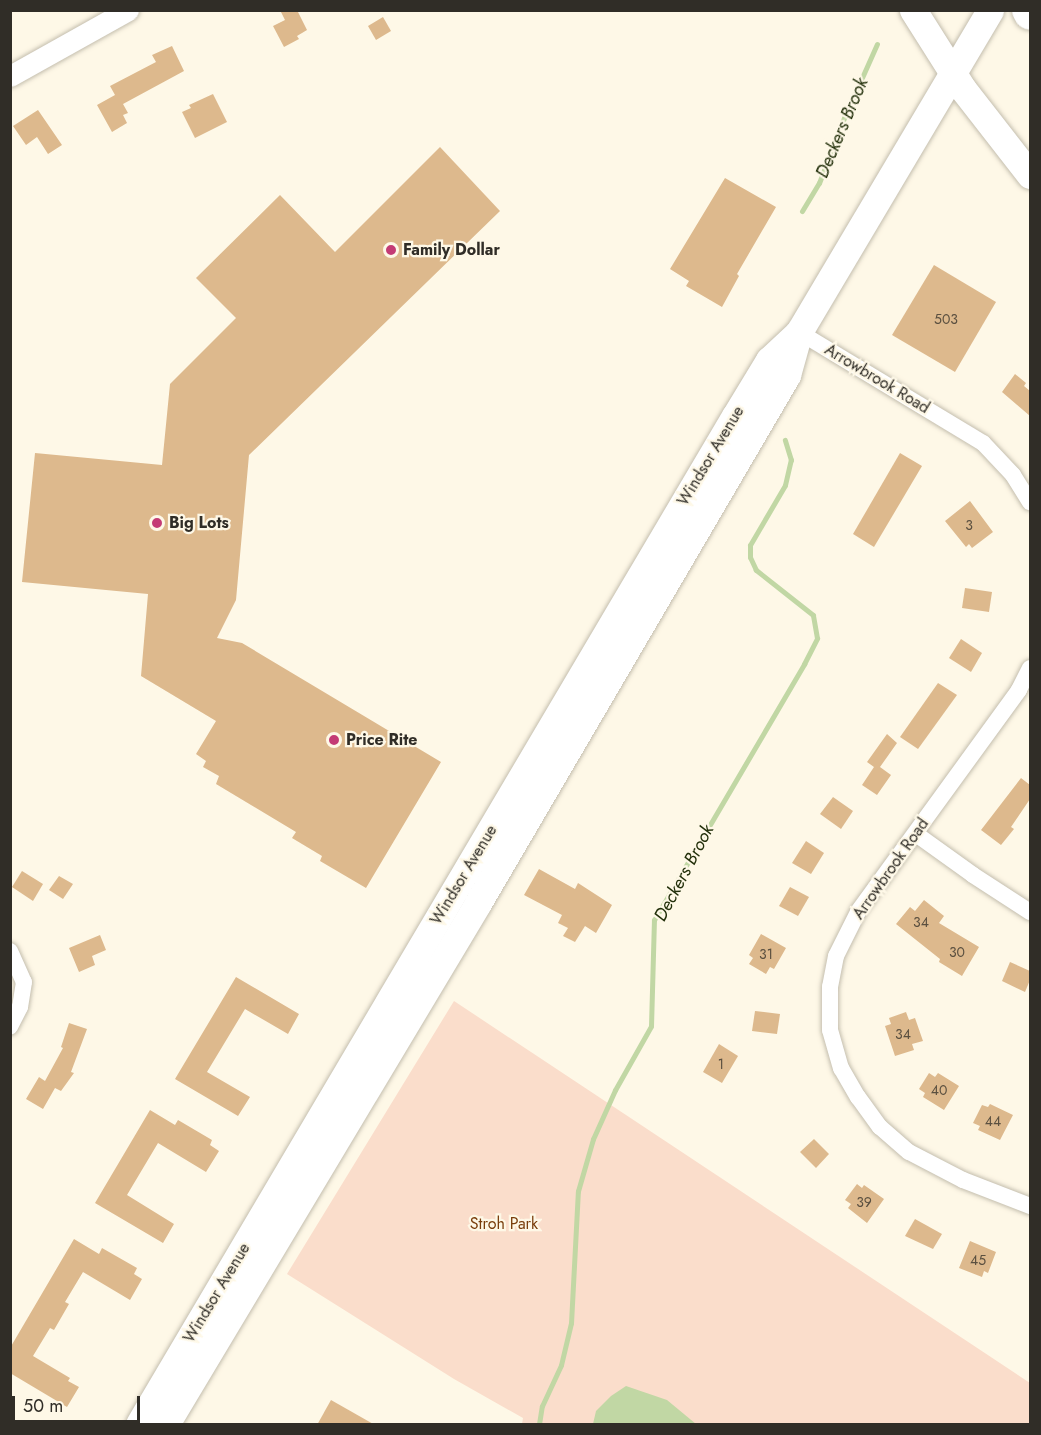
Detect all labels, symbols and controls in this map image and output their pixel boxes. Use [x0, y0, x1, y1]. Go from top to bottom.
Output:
water label: Deckers Brook [811, 75, 873, 181]
place label: Family Dollar [403, 240, 500, 260]
marker: Family Dollar [384, 243, 398, 257]
house number: 503 [934, 311, 958, 327]
street label: Arrowbrook Road [821, 340, 933, 418]
street label: Windsor Avenue [674, 403, 748, 509]
place label: Big Lots [169, 513, 229, 533]
marker: Big Lots [150, 516, 164, 530]
house number: 3 [965, 517, 973, 533]
place label: Price Rite [346, 730, 418, 750]
marker: Price Rite [327, 733, 341, 747]
street label: Arrowbrook Road [849, 815, 933, 923]
water label: Deckers Brook [650, 821, 718, 925]
street label: Windsor Avenue [427, 822, 501, 928]
house number: 34 [913, 914, 929, 930]
house number: 30 [949, 944, 965, 960]
house number: 31 [759, 946, 773, 962]
house number: 34 [895, 1026, 911, 1042]
house number: 1 [718, 1056, 724, 1072]
house number: 40 [931, 1082, 947, 1098]
house number: 44 [985, 1113, 1001, 1129]
house number: 39 [856, 1194, 872, 1210]
park label: Stroh Park [470, 1214, 538, 1234]
street label: Windsor Avenue [180, 1240, 254, 1346]
house number: 45 [970, 1252, 986, 1268]
scale bar [15, 1384, 142, 1422]
text: 50 m [23, 1393, 63, 1419]

